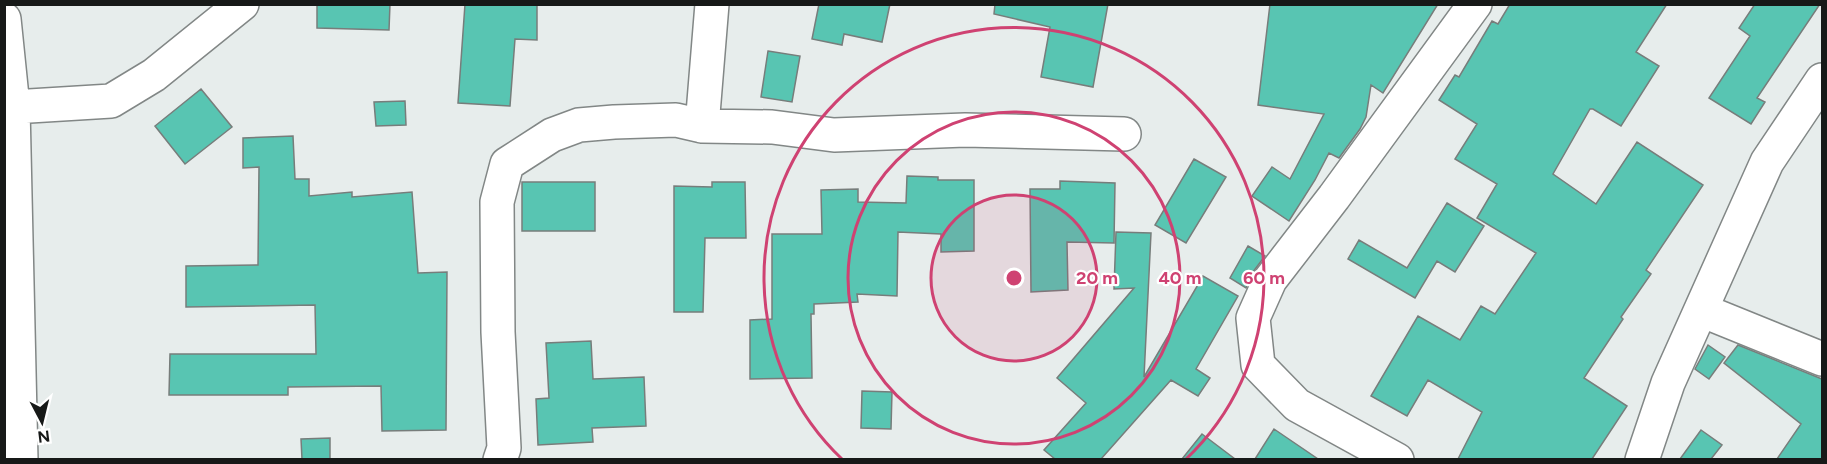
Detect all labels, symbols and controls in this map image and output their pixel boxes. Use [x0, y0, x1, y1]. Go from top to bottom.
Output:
text: 20 m [1076, 267, 1118, 289]
text: 40 m [1158, 267, 1202, 289]
text: 60 m [1243, 267, 1285, 289]
centre of rings [1004, 268, 1024, 288]
north arrow [12, 392, 72, 452]
text: N [36, 426, 51, 447]

